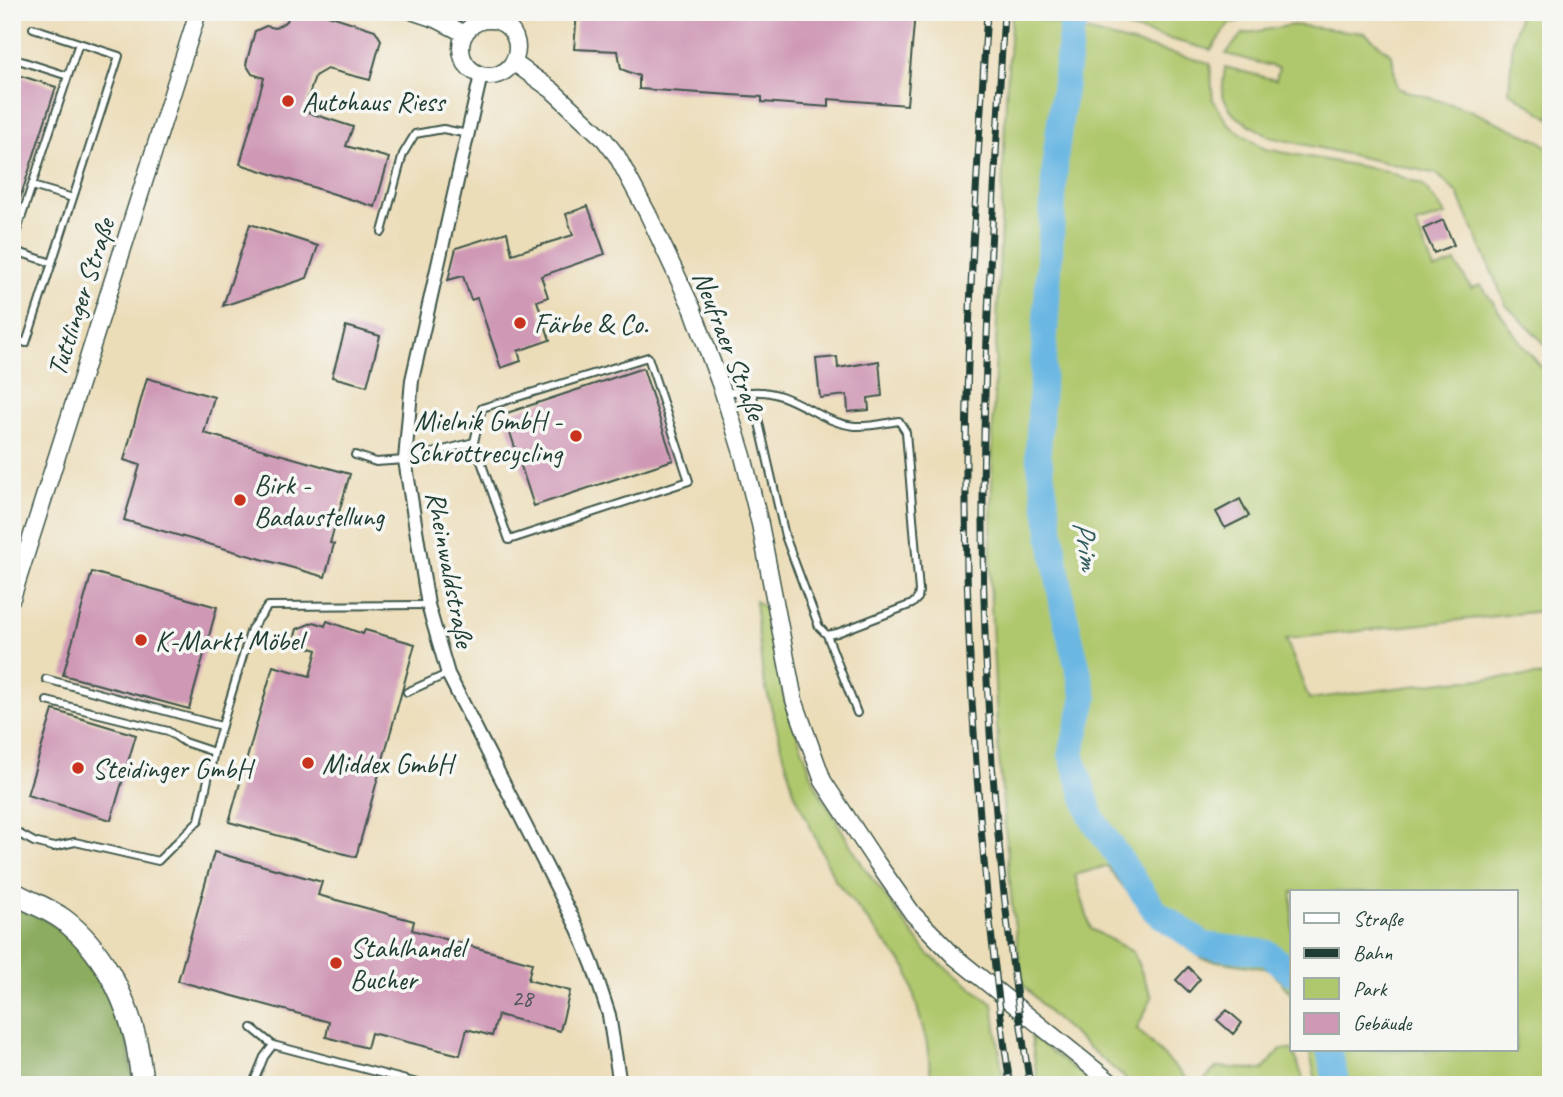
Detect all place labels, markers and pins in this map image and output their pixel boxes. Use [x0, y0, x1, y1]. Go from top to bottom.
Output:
place label: Autohaus Riess [302, 84, 447, 119]
marker: Autohaus Riess [280, 93, 296, 109]
place label: Färbe & Co. [534, 306, 649, 341]
marker: Färbe & Co. [512, 315, 528, 331]
place label: Mielnik GmbH - Schrottrecycling [406, 403, 564, 470]
marker: Mielnik GmbH - Schrottrecycling [568, 428, 584, 444]
place label: Birk - Badaustellung [254, 467, 385, 534]
marker: Birk - Badaustellung [232, 492, 248, 508]
place label: K-Markt Möbel [155, 623, 308, 658]
marker: K-Markt Möbel [133, 632, 149, 648]
place label: Middex GmbH [322, 746, 457, 781]
place label: Steidinger GmbH [92, 751, 256, 786]
marker: Middex GmbH [300, 755, 316, 771]
marker: Steidinger GmbH [70, 760, 86, 776]
place label: Stahlhandel Bucher [350, 930, 470, 997]
marker: Stahlhandel Bucher [328, 955, 344, 971]

